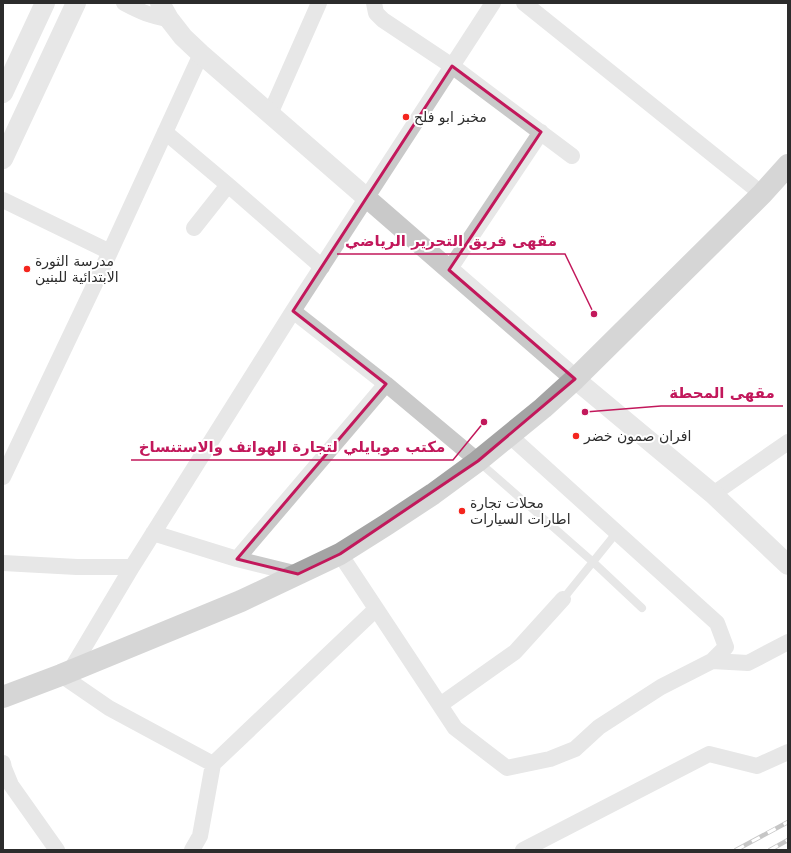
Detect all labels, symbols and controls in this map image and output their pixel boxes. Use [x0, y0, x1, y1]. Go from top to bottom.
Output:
place label: مخبز ابو فلح [414, 109, 487, 126]
marker: مخبز ابو فلح [401, 112, 411, 122]
callout: مقهى فريق التحرير الرياضي [337, 227, 565, 254]
text: مقهى فريق التحرير الرياضي [345, 232, 557, 250]
place label: مدرسة الثورة الابتدائية للبنين [35, 253, 119, 286]
marker: مدرسة الثورة الابتدائية للبنين [22, 264, 32, 274]
callout: مقهى المحطة [661, 379, 783, 406]
text: مقهى المحطة [669, 384, 775, 402]
place label: افران صمون خضر [583, 428, 691, 445]
marker: افران صمون خضر [571, 431, 581, 441]
callout: مكتب موبايلي لتجارة الهواتف والاستنساخ [131, 433, 453, 460]
text: مكتب موبايلي لتجارة الهواتف والاستنساخ [139, 438, 445, 456]
place label: محلات تجارة اطارات السيارات [470, 495, 571, 528]
marker: محلات تجارة اطارات السيارات [457, 506, 467, 516]

